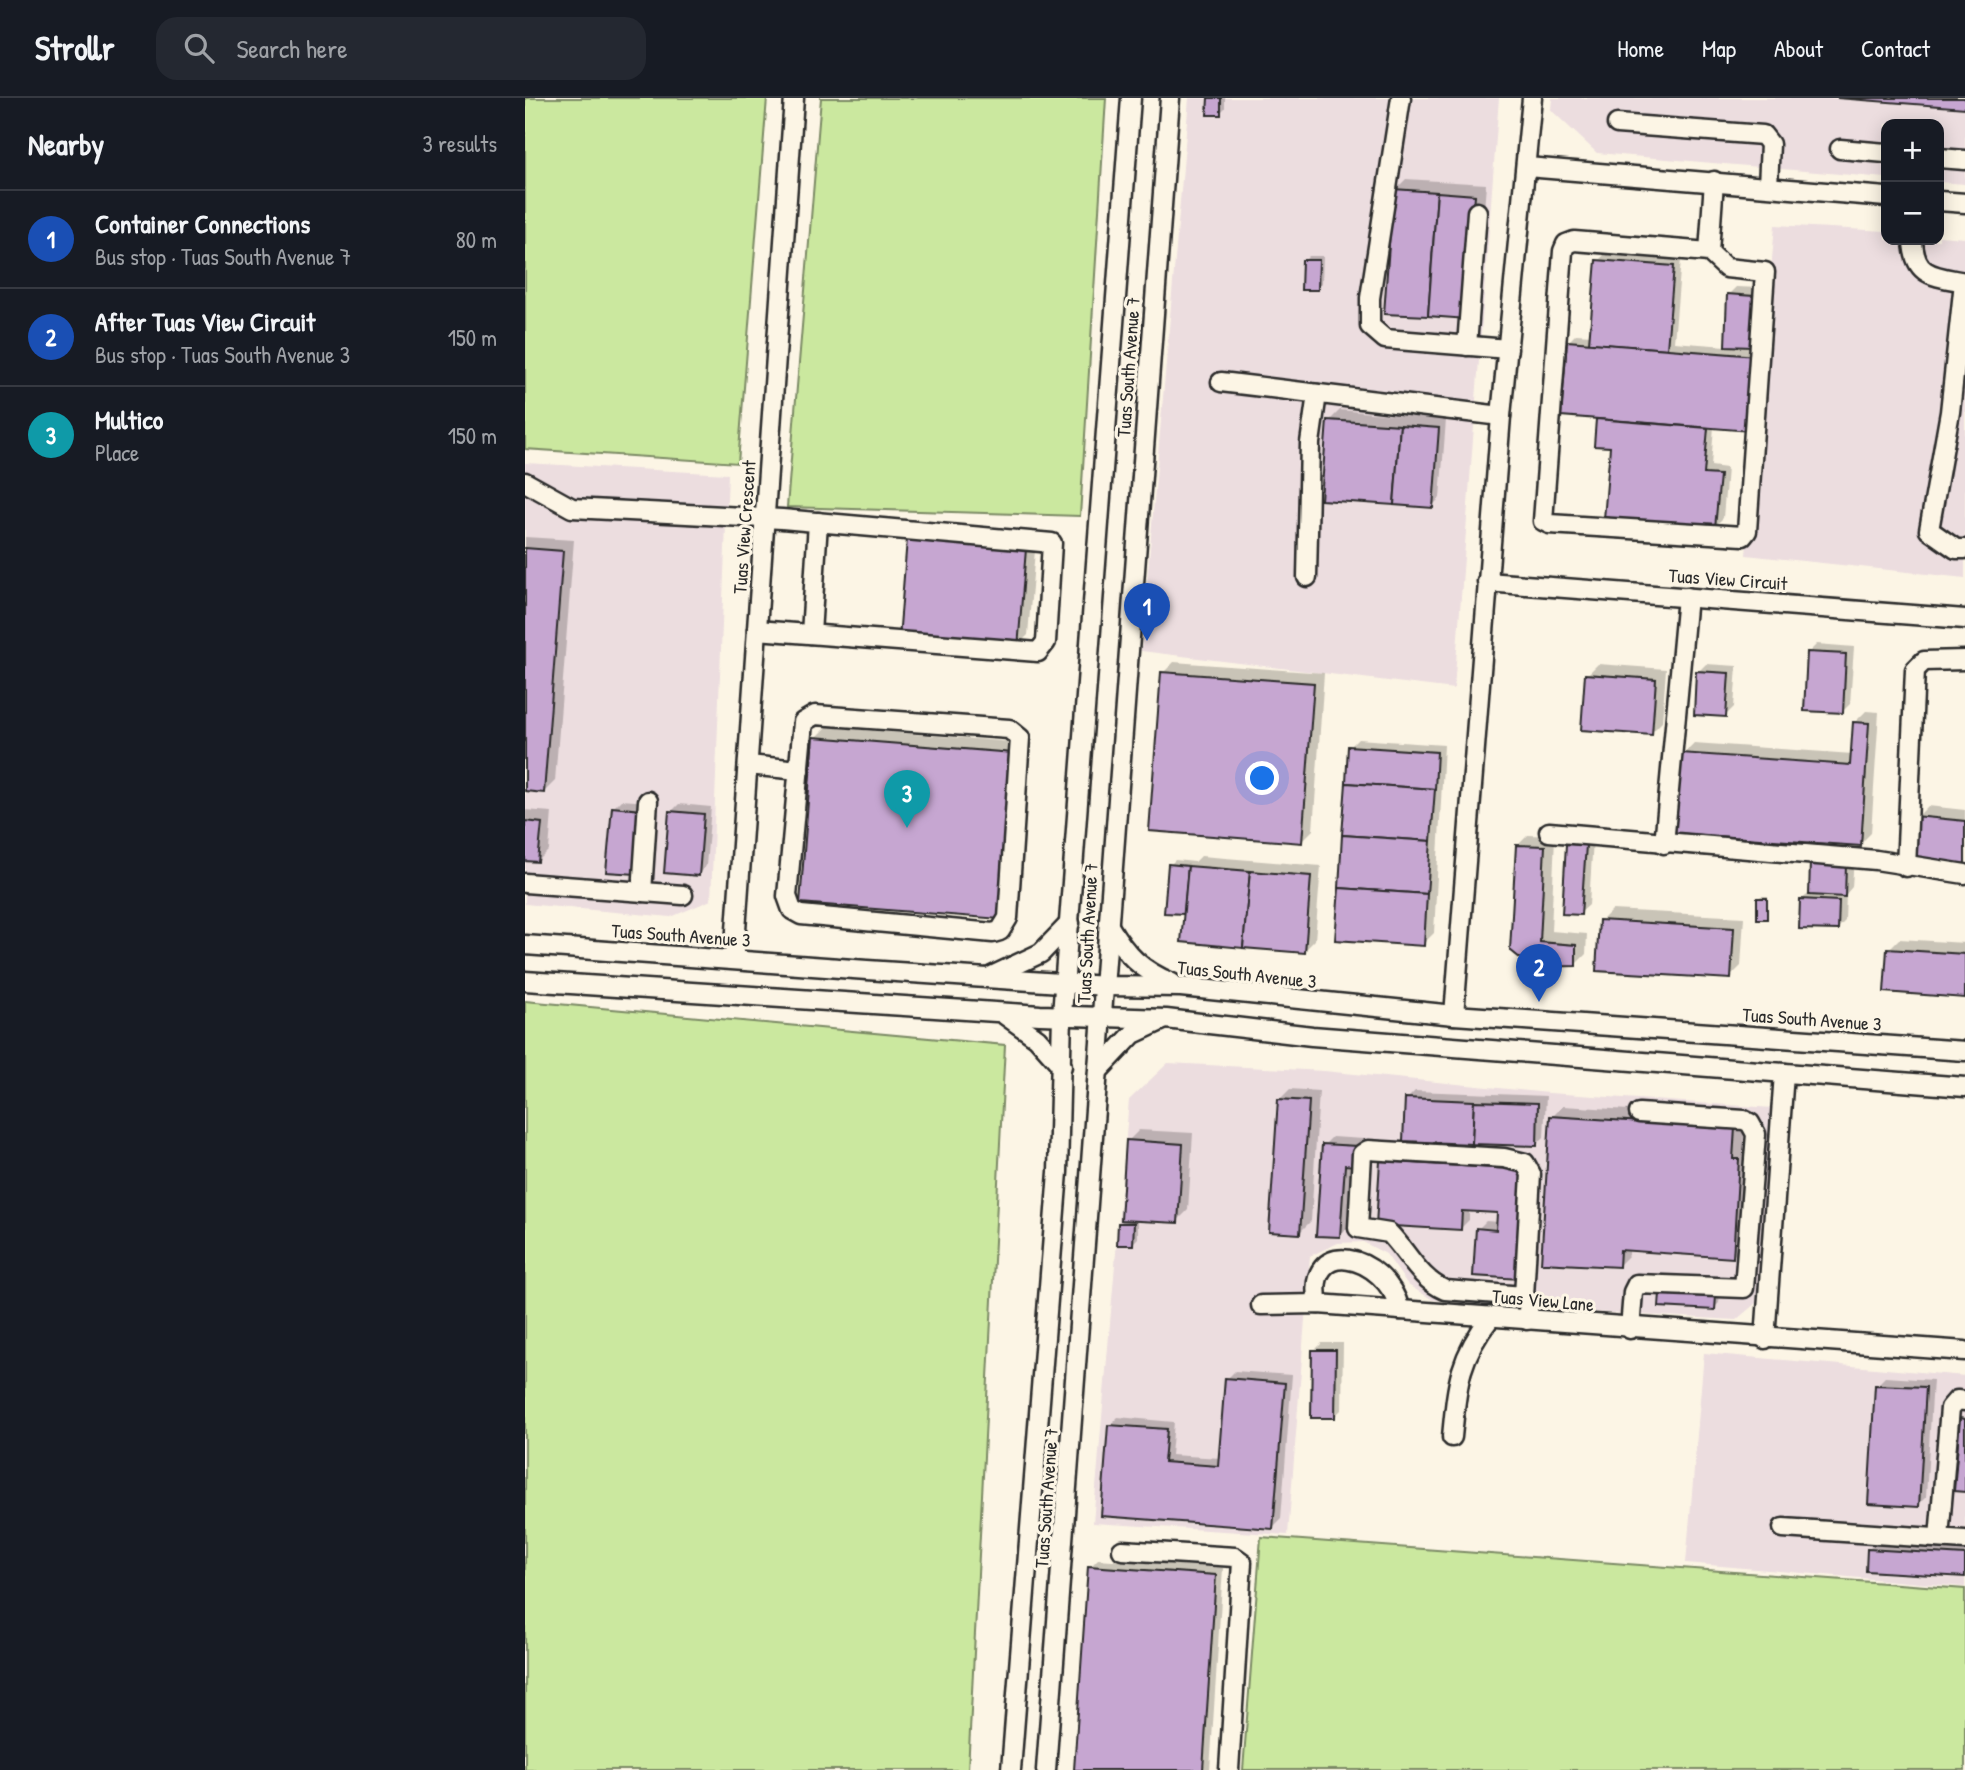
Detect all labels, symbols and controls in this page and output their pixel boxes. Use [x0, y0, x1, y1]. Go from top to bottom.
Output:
search box [156, 17, 646, 80]
text: Strollr [35, 26, 114, 70]
icon: search [180, 29, 218, 67]
text: Search here [236, 31, 348, 66]
text: Home [1617, 32, 1664, 64]
text: Map [1702, 32, 1736, 64]
text: About [1774, 32, 1823, 64]
text: Contact [1861, 32, 1930, 64]
map controls [1881, 119, 1944, 245]
button: + [1881, 119, 1944, 182]
text: Nearby [28, 124, 104, 164]
text: 3 results [422, 128, 497, 159]
button: − [1881, 182, 1944, 245]
text: Container Connections [95, 206, 310, 241]
text: 1 [47, 224, 55, 255]
text: 80 m [456, 224, 497, 255]
text: Bus stop · Tuas South Avenue 7 [95, 241, 351, 272]
street label: Tuas South Avenue 7 [1110, 296, 1146, 438]
text: After Tuas View Circuit [95, 304, 315, 339]
text: 2 [46, 322, 56, 353]
text: 150 m [448, 322, 497, 353]
text: Bus stop · Tuas South Avenue 3 [95, 339, 350, 370]
text: Multico [95, 402, 163, 437]
text: 3 [46, 420, 56, 451]
text: 150 m [448, 420, 497, 451]
text: Place [95, 437, 139, 468]
street label: Tuas View Crescent [726, 459, 762, 595]
street label: Tuas View Circuit [1668, 562, 1789, 596]
pin: 1 [1124, 583, 1170, 641]
your location [1245, 761, 1279, 795]
pin: 3 [884, 770, 930, 828]
street label: Tuas South Avenue 7 [1070, 862, 1104, 1004]
street label: Tuas South Avenue 3 [610, 917, 752, 953]
pin: 2 [1516, 944, 1562, 1002]
street label: Tuas South Avenue 3 [1176, 954, 1318, 994]
street label: Tuas South Avenue 3 [1741, 1001, 1883, 1037]
street label: Tuas View Lane [1491, 1283, 1595, 1317]
street label: Tuas South Avenue 7 [1028, 1427, 1064, 1569]

